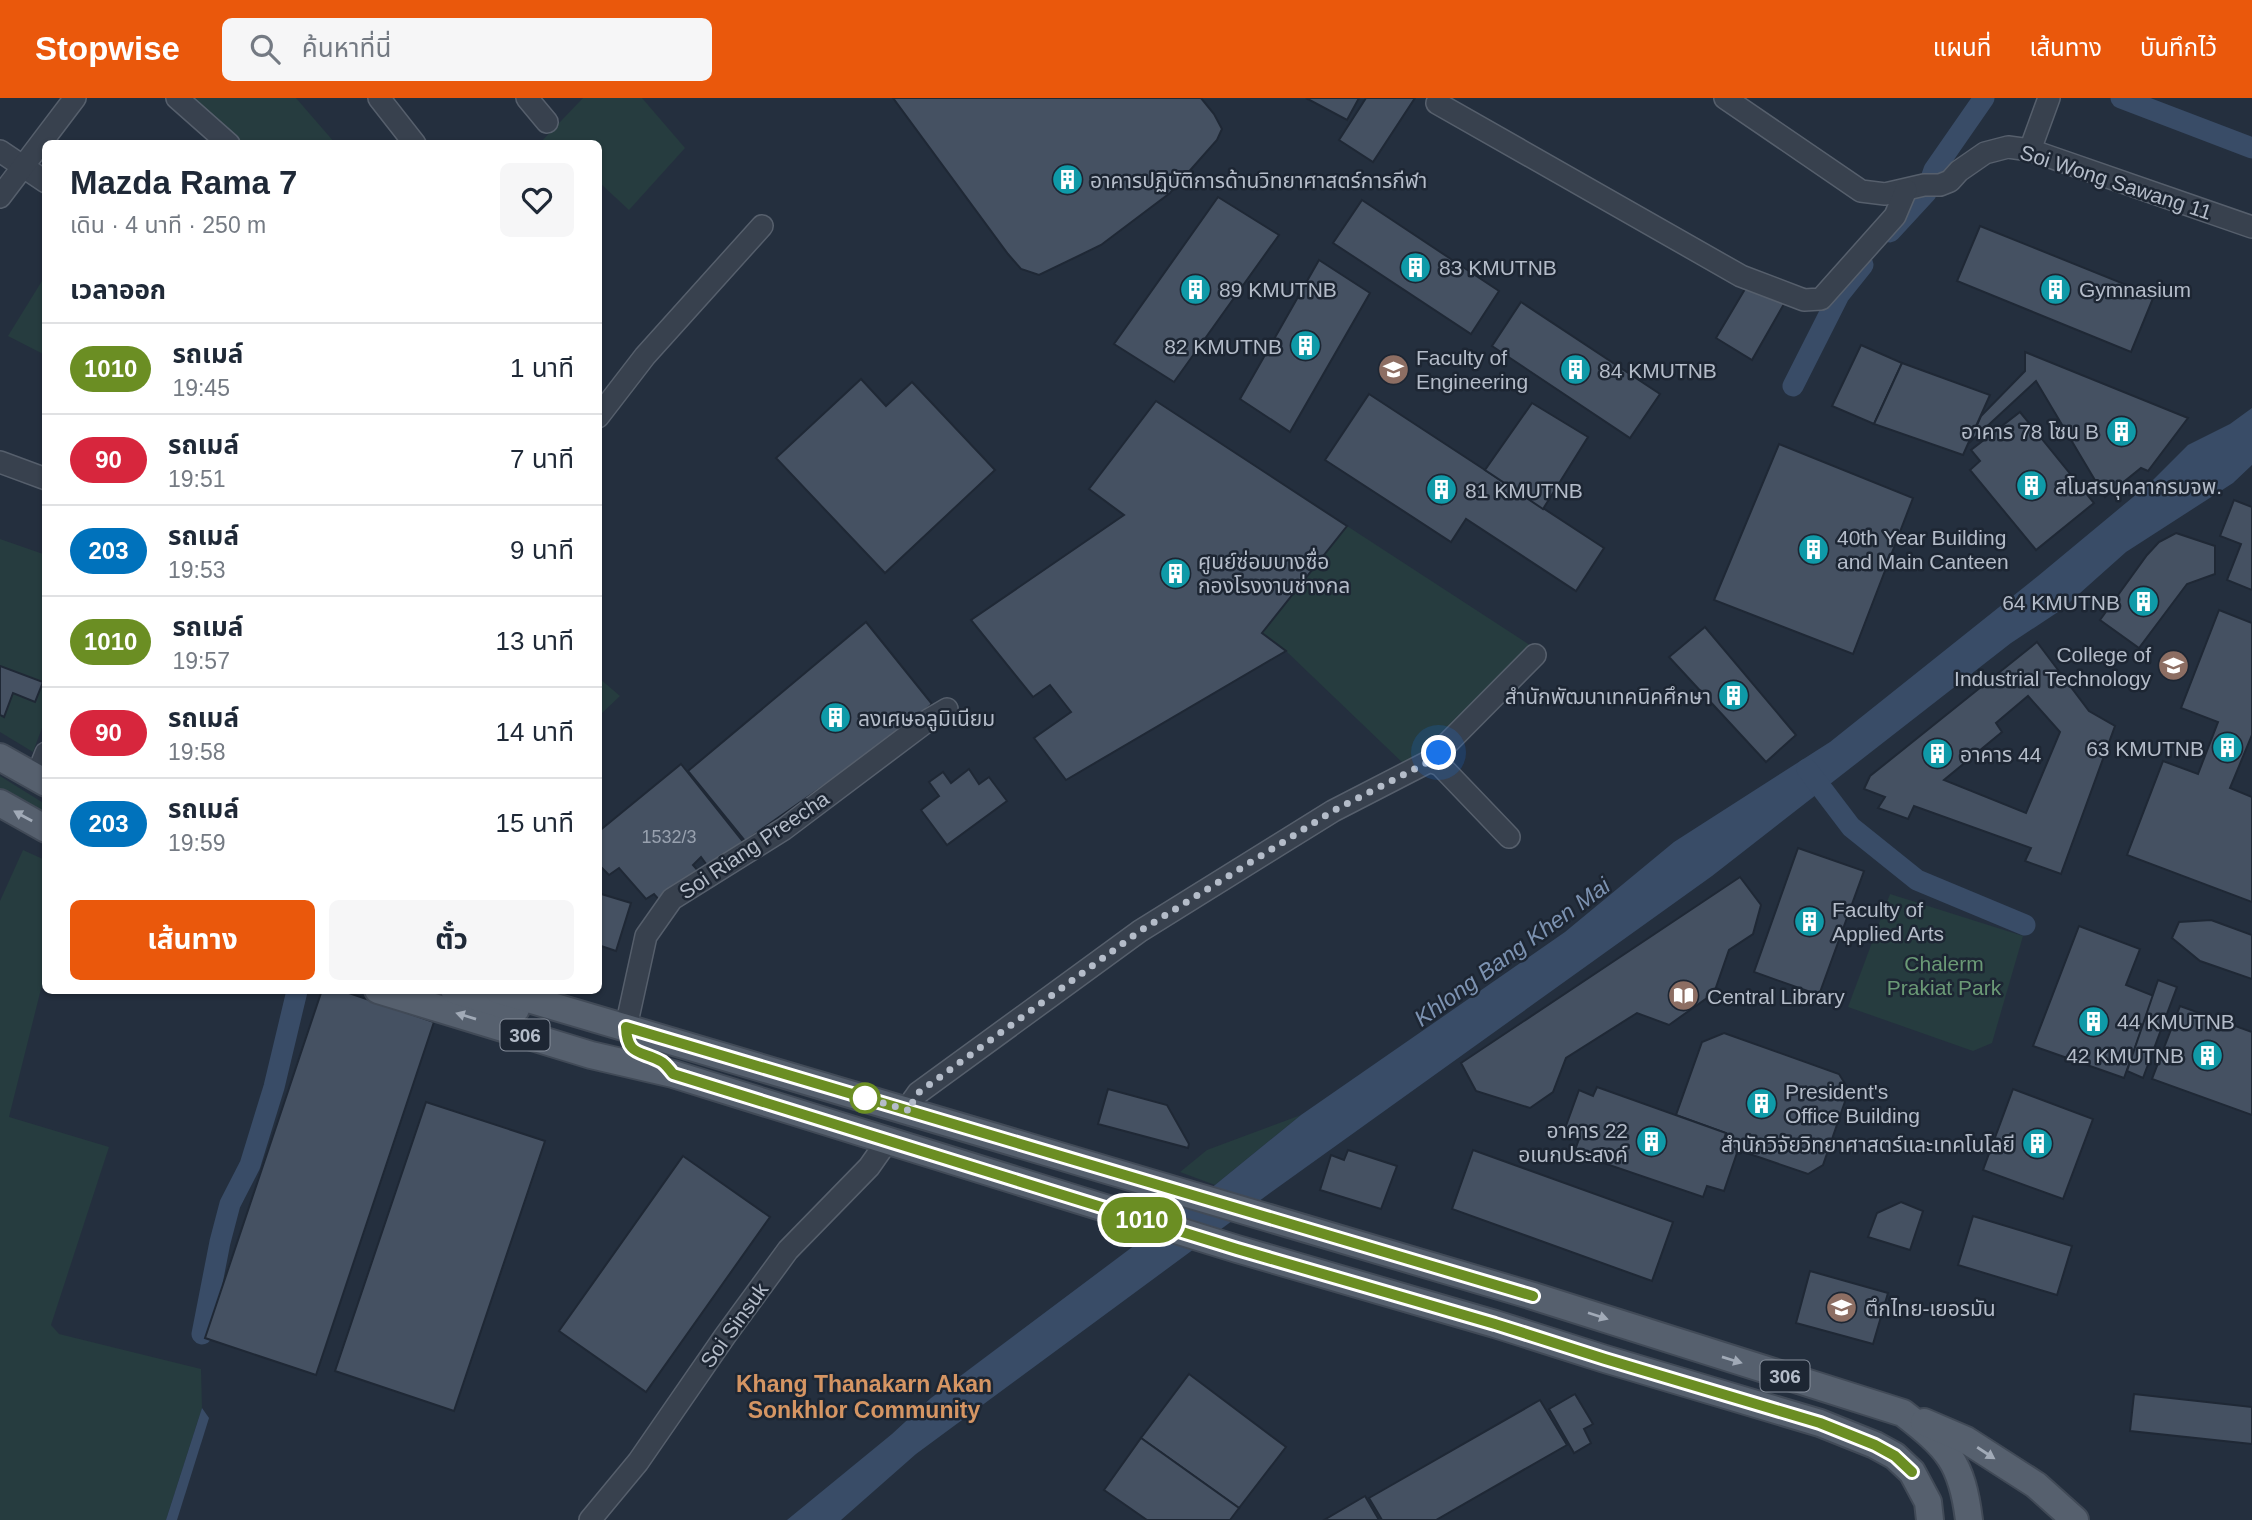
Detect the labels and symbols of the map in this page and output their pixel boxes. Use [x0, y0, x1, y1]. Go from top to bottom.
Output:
street label: Soi Wong Sawang 11 [2017, 140, 2215, 224]
building icon: อาคารปฏิบัติการด้านวิทยาศาสตร์การกีฬา [1050, 163, 1084, 197]
place label: อาคารปฏิบัติการด้านวิทยาศาสตร์การกีฬา [1090, 169, 1427, 192]
building icon: 83 KMUTNB [1399, 250, 1433, 284]
place label: 83 KMUTNB [1439, 256, 1557, 279]
building icon: 89 KMUTNB [1179, 272, 1213, 306]
building icon: Gymnasium [2039, 272, 2073, 306]
place label: 89 KMUTNB [1219, 278, 1337, 301]
place label: Gymnasium [2079, 278, 2191, 301]
building icon: 82 KMUTNB [1288, 329, 1322, 363]
place label: 82 KMUTNB [1164, 335, 1282, 358]
place label: Faculty of Engineering [1416, 346, 1528, 393]
school or university icon: Faculty of Engineering [1376, 352, 1410, 386]
building icon: 84 KMUTNB [1559, 353, 1593, 387]
place label: 84 KMUTNB [1599, 359, 1717, 382]
building icon: อาคาร 78 โซน B [2105, 414, 2139, 448]
place label: อาคาร 78 โซน B [1961, 420, 2099, 443]
building icon: สโมสรบุคลากรมจพ. [2015, 469, 2049, 503]
building icon: 81 KMUTNB [1425, 473, 1459, 507]
place label: สโมสรบุคลากรมจพ. [2055, 475, 2222, 500]
place label: 81 KMUTNB [1465, 479, 1583, 502]
place label: 40th Year Building and Main Canteen [1837, 526, 2009, 573]
building icon: 40th Year Building and Main Canteen [1797, 532, 1831, 566]
place label: ศูนย์ซ่อมบางซื่อ กองโรงงานช่างกล [1198, 547, 1350, 597]
building icon: ศูนย์ซ่อมบางซื่อ กองโรงงานช่างกล [1158, 556, 1192, 590]
building icon: 64 KMUTNB [2126, 585, 2160, 619]
place label: 64 KMUTNB [2002, 591, 2120, 614]
place label: College of Industrial Technology [1954, 643, 2151, 690]
school or university icon: College of Industrial Technology [2157, 649, 2191, 683]
building icon: สำนักพัฒนาเทคนิคศึกษา [1717, 679, 1751, 713]
place label: สำนักพัฒนาเทคนิคศึกษา [1505, 685, 1711, 708]
building icon: ลงเศษอลูมิเนียม [818, 701, 852, 735]
place label: ลงเศษอลูมิเนียม [858, 707, 995, 732]
building icon: 63 KMUTNB [2210, 731, 2244, 765]
your location [1421, 735, 1456, 770]
building icon: อาคาร 44 [1920, 737, 1954, 771]
place label: 63 KMUTNB [2086, 737, 2204, 760]
place label: อาคาร 44 [1960, 743, 2042, 766]
street label: Soi Riang Preecha [675, 786, 833, 903]
one-way arrow [13, 810, 32, 822]
house number: 1532/3 [641, 827, 697, 847]
water label: Khlong Bang Khen Mai [1409, 872, 1616, 1032]
place label: Faculty of Applied Arts [1832, 898, 1944, 945]
building icon: Faculty of Applied Arts [1792, 904, 1826, 938]
park label: Chalerm Prakiat Park [1887, 952, 2002, 999]
library icon: Central Library [1667, 979, 1701, 1013]
place label: Central Library [1707, 985, 1845, 1008]
building icon: 44 KMUTNB [2077, 1004, 2111, 1038]
place label: 44 KMUTNB [2117, 1010, 2235, 1033]
one-way arrow [455, 1011, 476, 1021]
road number: 306 [500, 1020, 550, 1051]
building icon: 42 KMUTNB [2190, 1038, 2224, 1072]
place label: 42 KMUTNB [2066, 1044, 2184, 1067]
place label: President's Office Building [1785, 1080, 1920, 1127]
unlabelled marker [850, 1083, 880, 1113]
building icon: President's Office Building [1745, 1086, 1779, 1120]
place label: อาคาร 22 อเนกประสงค์ [1518, 1119, 1628, 1166]
building icon: อาคาร 22 อเนกประสงค์ [1634, 1125, 1668, 1159]
building icon: สำนักวิจัยวิทยาศาสตร์และเทคโนโลยี [2021, 1127, 2055, 1161]
place label: สำนักวิจัยวิทยาศาสตร์และเทคโนโลยี [1721, 1133, 2015, 1156]
line badge: 1010 [1093, 1197, 1191, 1243]
street label: Soi Sinsuk [696, 1278, 773, 1372]
school or university icon: ตึกไทย-เยอรมัน [1825, 1291, 1859, 1325]
place label: ตึกไทย-เยอรมัน [1865, 1297, 1996, 1320]
one-way arrow [1588, 1312, 1609, 1322]
one-way arrow [1722, 1355, 1743, 1365]
road number: 306 [1760, 1360, 1810, 1392]
district label: Khang Thanakarn Akan Sonkhlor Community [736, 1371, 992, 1423]
one-way arrow [1977, 1446, 1996, 1459]

